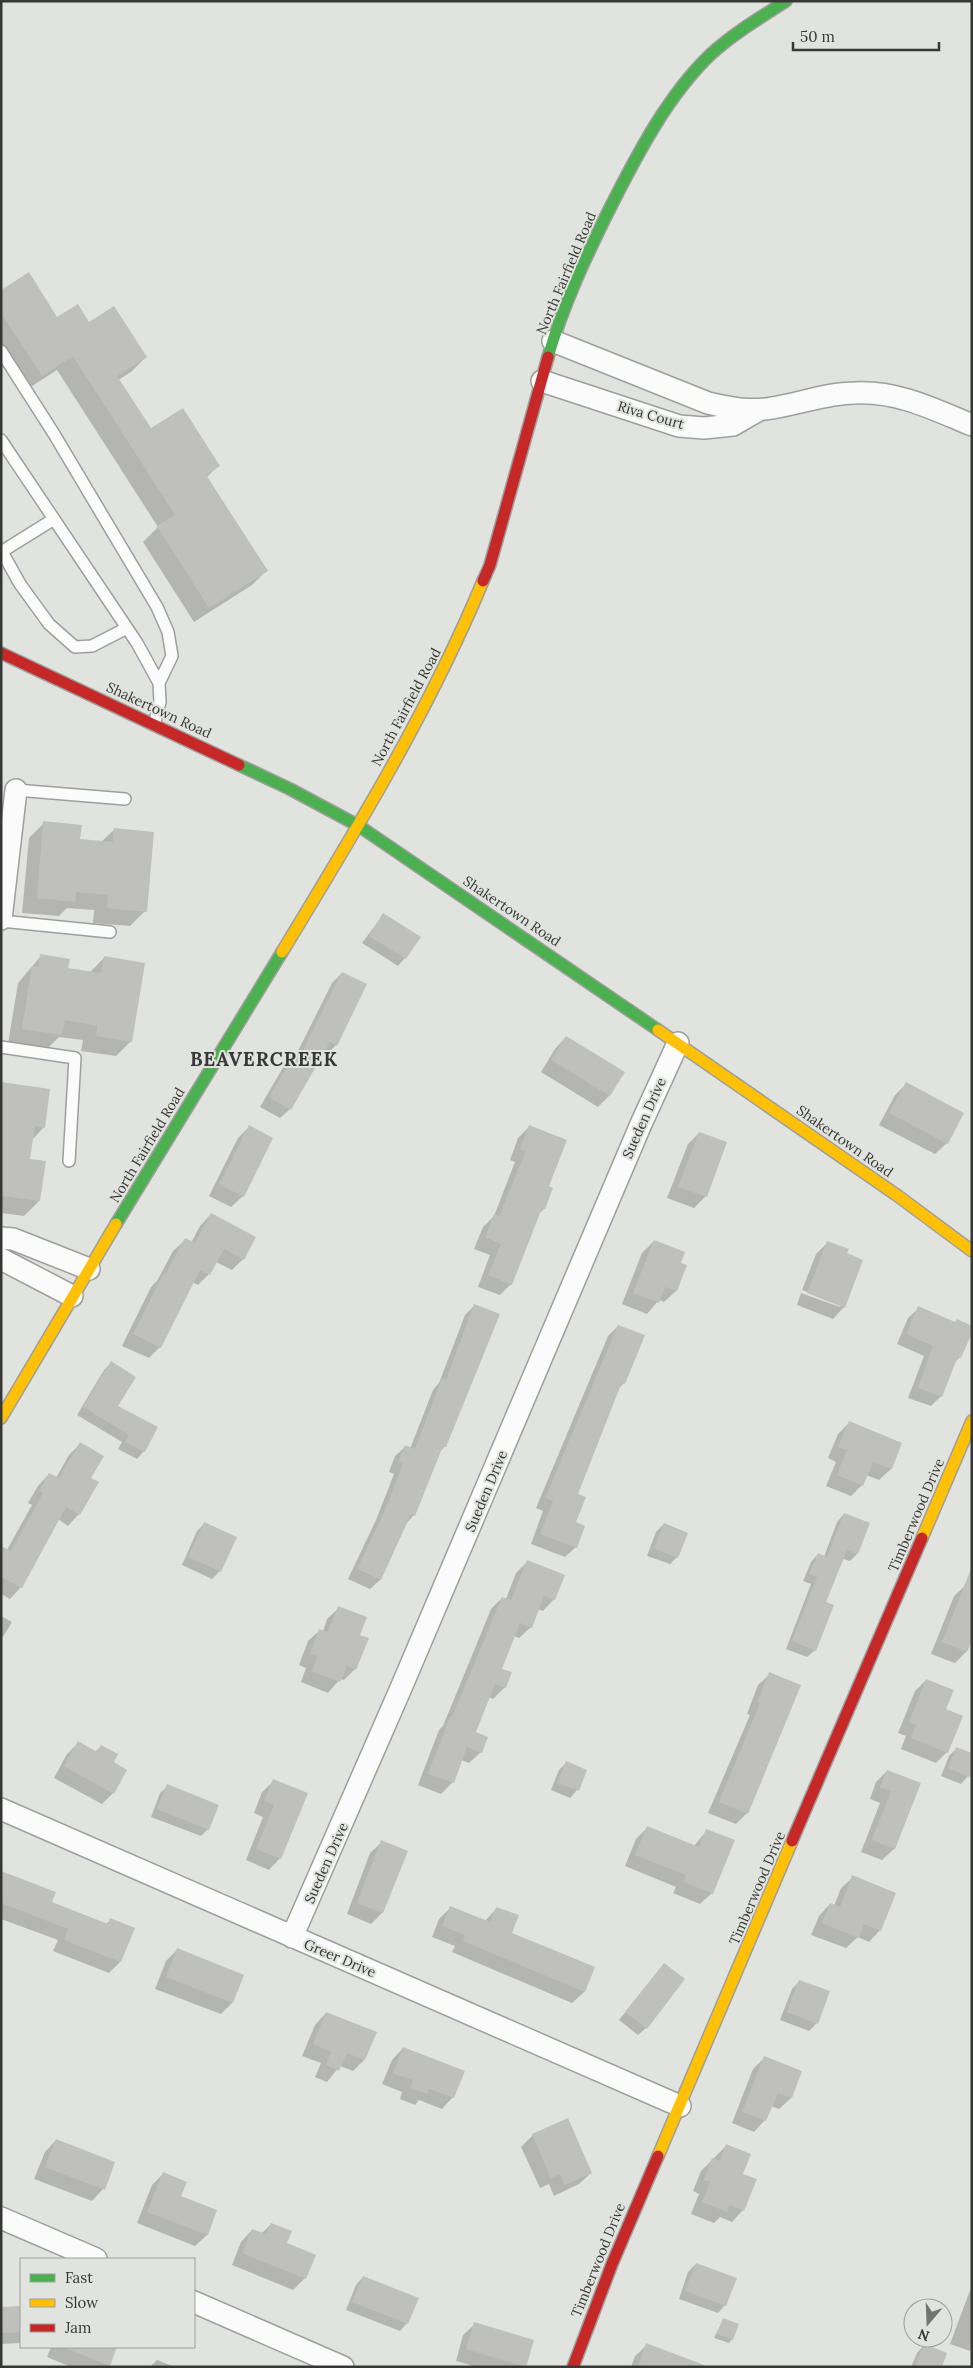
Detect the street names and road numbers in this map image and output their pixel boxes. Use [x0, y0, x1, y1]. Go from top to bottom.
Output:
street label: North Fairfield Road [532, 209, 600, 337]
street label: Riva Court [616, 397, 687, 433]
street label: North Fairfield Road [367, 645, 445, 769]
street label: Shakertown Road [104, 678, 214, 742]
street label: Shakertown Road [460, 872, 564, 950]
street label: Sueden Drive [618, 1074, 670, 1161]
street label: North Fairfield Road [105, 1084, 189, 1206]
street label: Shakertown Road [793, 1101, 897, 1181]
street label: Sueden Drive [461, 1447, 511, 1535]
street label: Timberwood Drive [884, 1455, 948, 1575]
street label: Sueden Drive [300, 1819, 352, 1906]
street label: Timberwood Drive [725, 1828, 789, 1948]
street label: Greer Drive [301, 1935, 379, 1981]
street label: Timberwood Drive [567, 2200, 629, 2320]

